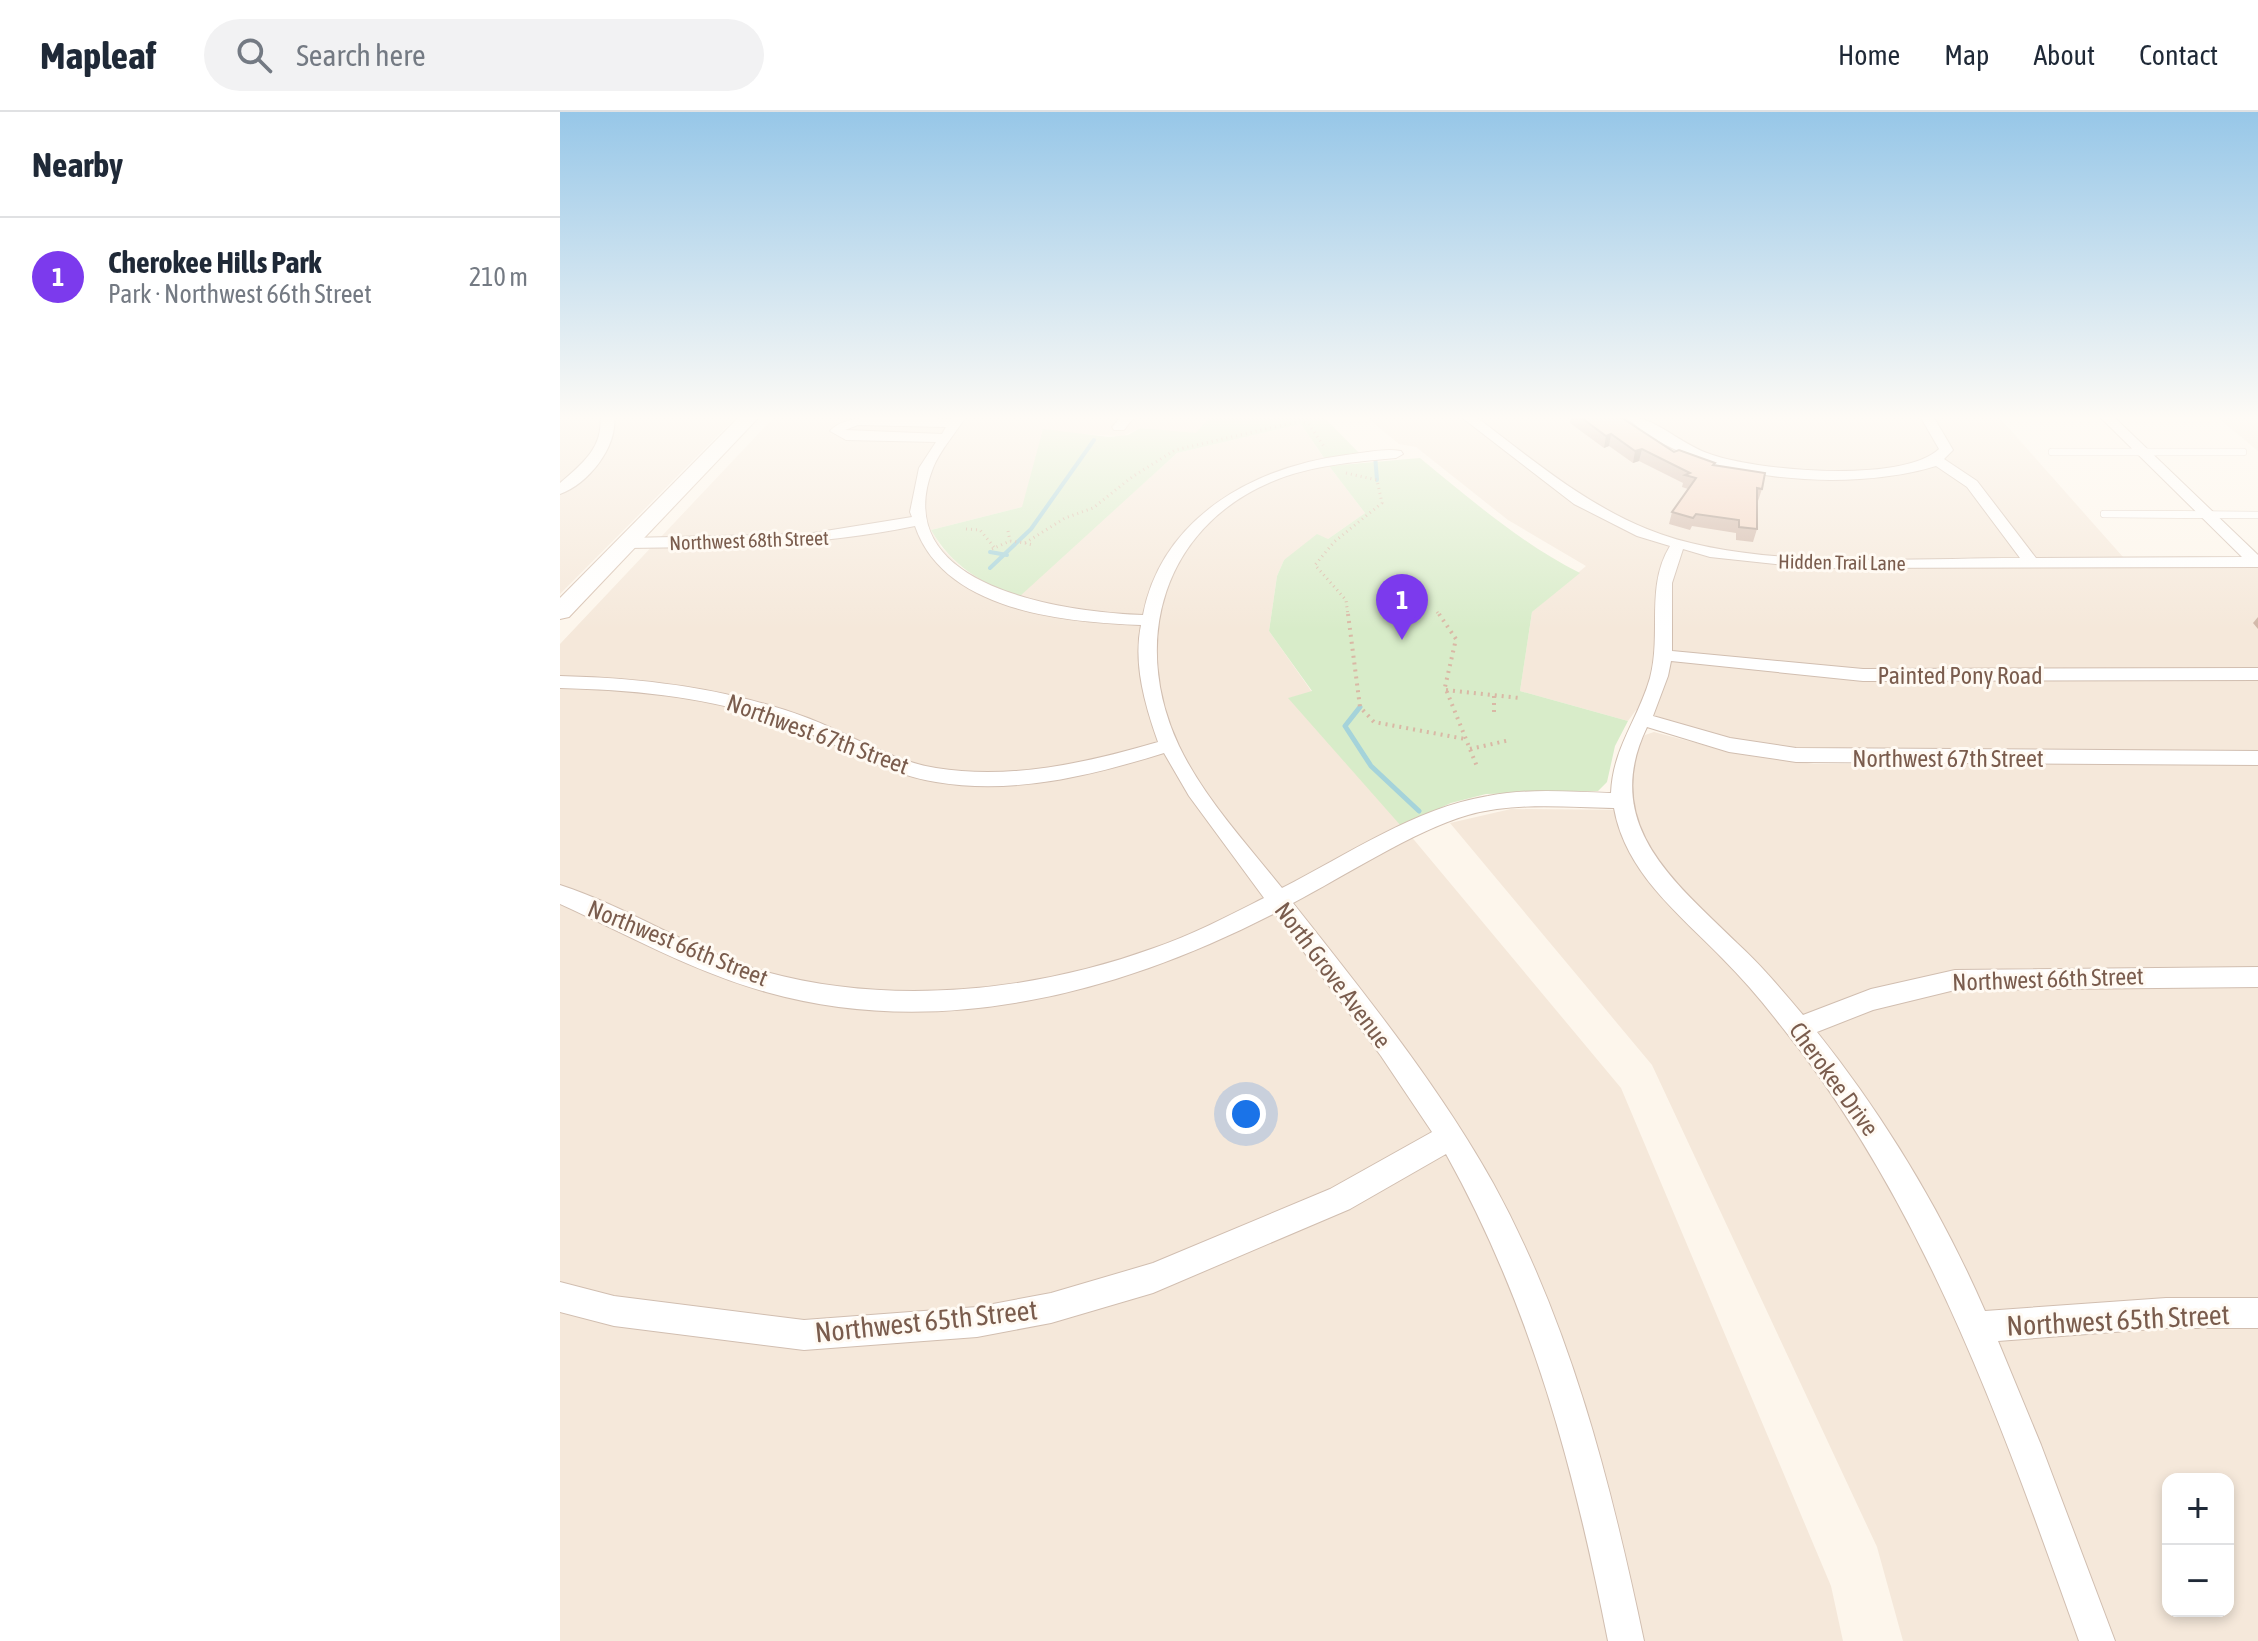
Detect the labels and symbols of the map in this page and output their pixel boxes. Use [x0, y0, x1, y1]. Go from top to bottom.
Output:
street label: Northwest 68th Street [669, 526, 829, 554]
street label: Hidden Trail Lane [1778, 549, 1906, 575]
pin: 1 [1376, 574, 1428, 640]
street label: Painted Pony Road [1877, 662, 2043, 689]
street label: Northwest 67th Street [723, 689, 913, 779]
street label: Northwest 67th Street [1852, 745, 2044, 772]
street label: Northwest 66th Street [584, 895, 772, 991]
street label: North Grove Avenue [1269, 897, 1397, 1053]
street label: Northwest 66th Street [1952, 962, 2144, 996]
street label: Cherokee Drive [1784, 1017, 1884, 1141]
your location [1226, 1094, 1266, 1134]
street label: Northwest 65th Street [813, 1293, 1039, 1349]
street label: Northwest 65th Street [2006, 1298, 2230, 1342]

